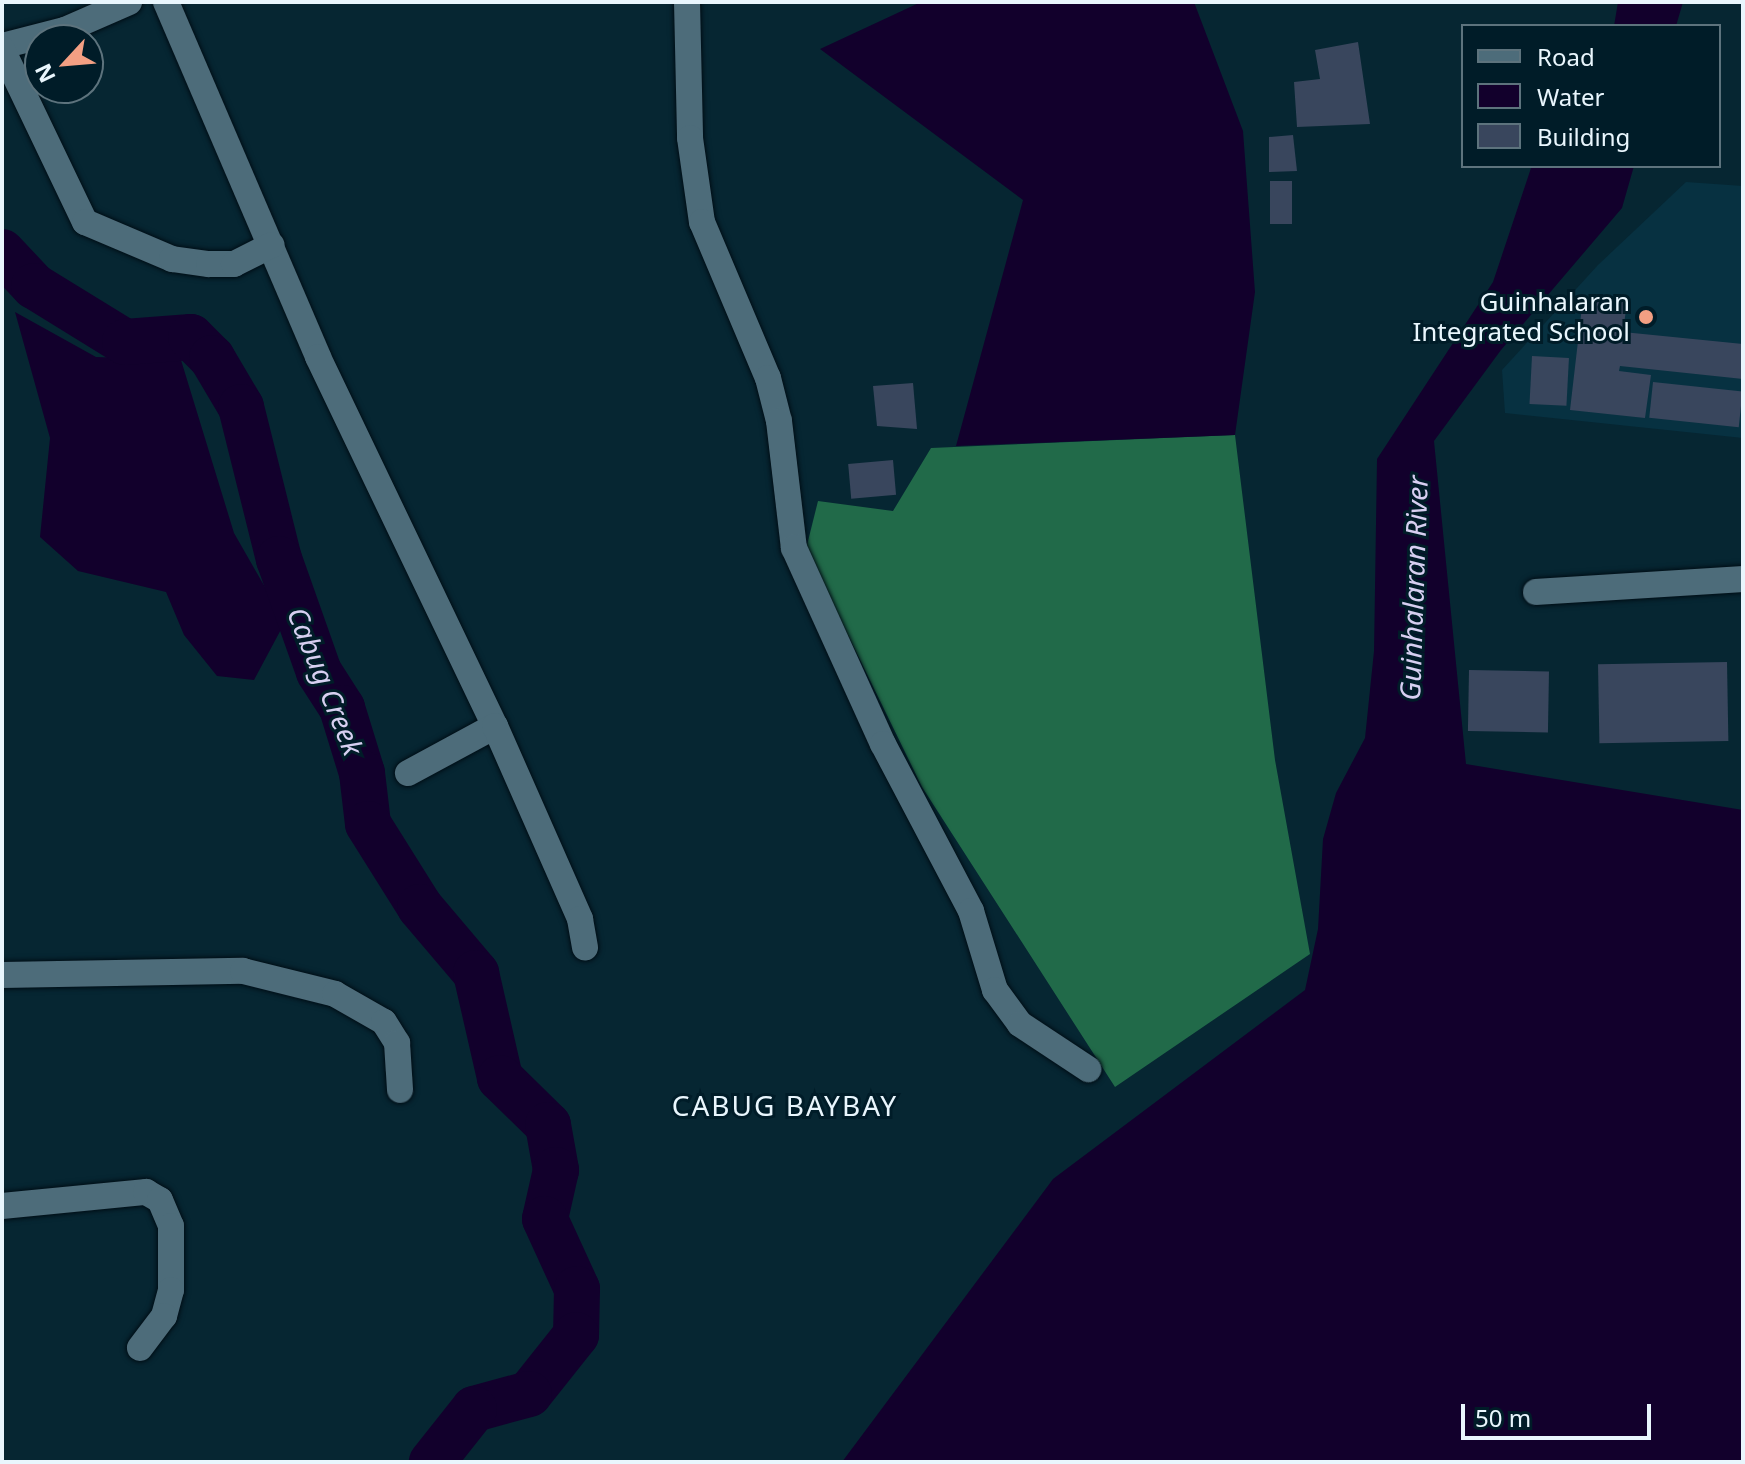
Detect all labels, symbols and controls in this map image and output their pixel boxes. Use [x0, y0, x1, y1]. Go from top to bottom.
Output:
north arrow [24, 24, 104, 104]
legend [1461, 24, 1721, 168]
text: Road [1537, 40, 1595, 73]
text: N [27, 59, 62, 88]
text: Water [1537, 80, 1604, 113]
text: Building [1537, 120, 1630, 153]
place label: Guinhalaran Integrated School [1412, 286, 1630, 348]
marker: Guinhalaran Integrated School [1637, 308, 1655, 326]
water label: Guinhalaran River [1392, 475, 1434, 701]
water label: Cabug Creek [281, 602, 371, 760]
district label: CABUG BAYBAY [672, 1088, 898, 1122]
scale bar [1465, 1388, 1655, 1438]
text: 50 m [1475, 1401, 1531, 1434]

